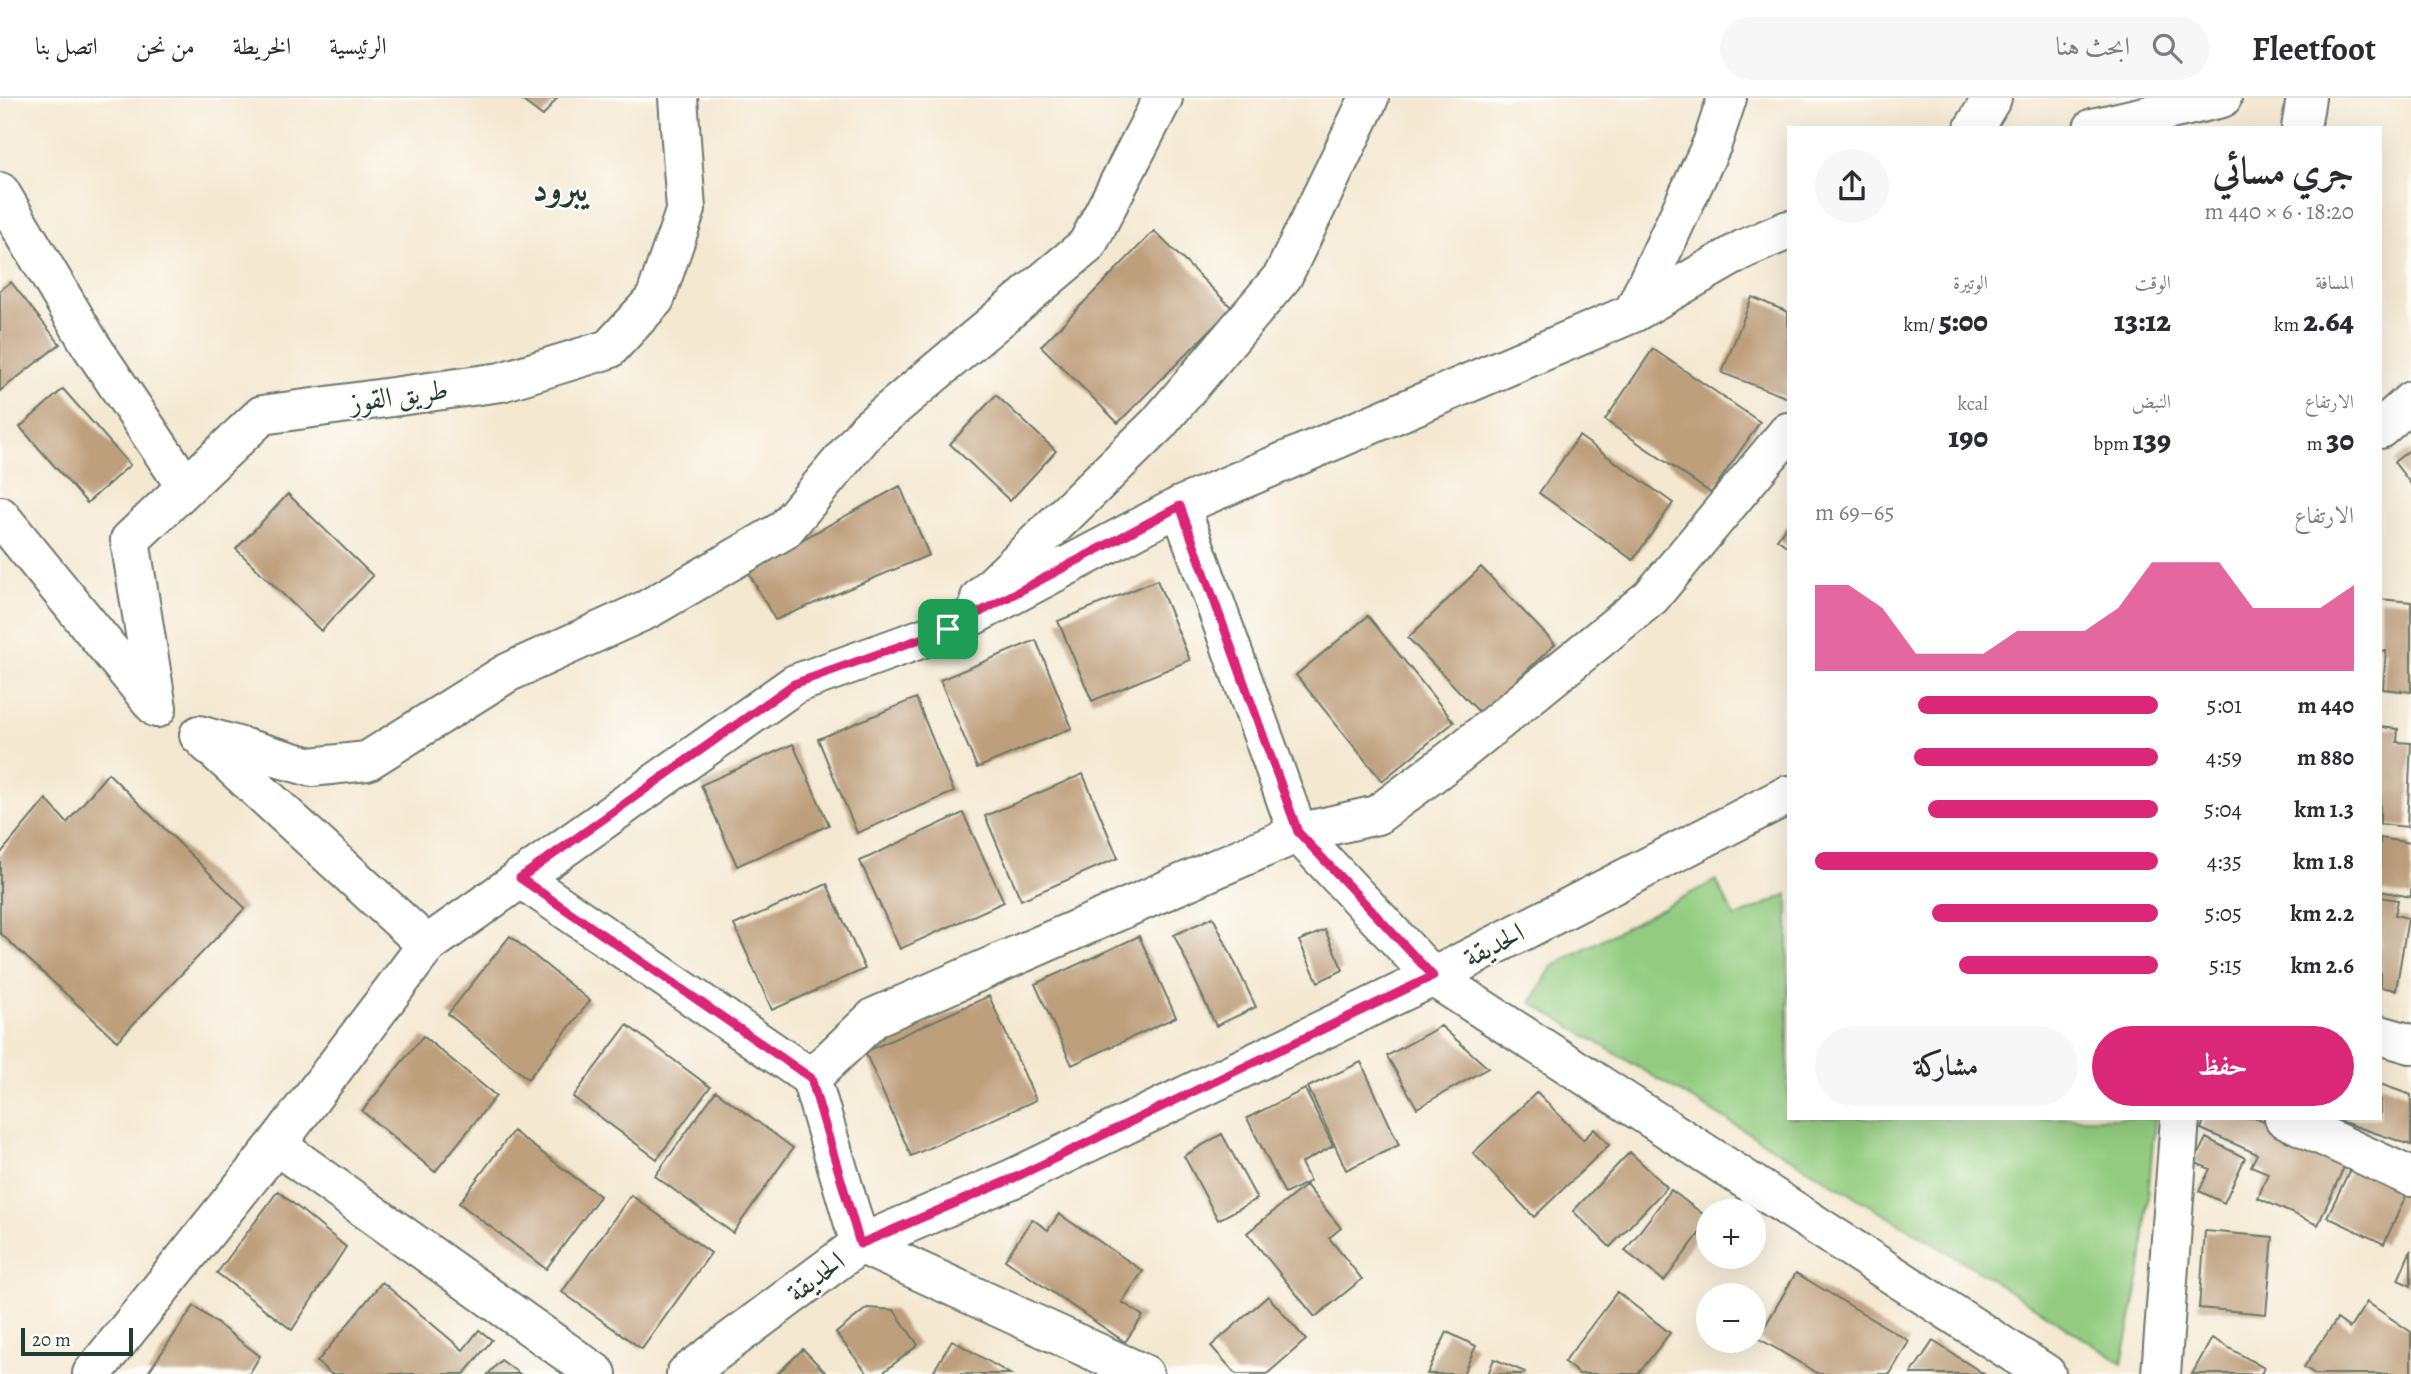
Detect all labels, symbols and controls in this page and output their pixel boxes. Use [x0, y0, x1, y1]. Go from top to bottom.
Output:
search box [1720, 17, 2210, 80]
text: Fleetfoot [2252, 26, 2376, 71]
text: ابحث هنا [2056, 29, 2130, 64]
icon: search [2148, 29, 2186, 67]
text: اتصل بنا [35, 30, 98, 62]
text: من نحن [136, 30, 195, 62]
text: الخريطة [233, 30, 291, 62]
text: الرئيسية [329, 30, 387, 62]
text: جري مسائي [2213, 144, 2354, 196]
button: share [1815, 149, 1889, 223]
district label: يبرود [532, 164, 590, 212]
text: 18:20 · 6 × 440 m [2204, 196, 2354, 227]
text: الوتيرة [1953, 270, 1988, 296]
text: الوقت [2135, 270, 2171, 296]
text: المسافة [2315, 270, 2354, 296]
text: 5:00 [1939, 301, 1988, 341]
text: 13:12 [2114, 301, 2171, 341]
text: 2.64 [2303, 301, 2354, 341]
text: /km [1904, 312, 1939, 338]
text: km [2274, 312, 2303, 338]
street label: طريق القوز [344, 370, 451, 422]
text: النبض [2132, 389, 2171, 415]
text: الارتفاع [2305, 389, 2354, 415]
text: kcal [1958, 391, 1988, 417]
text: 190 [1948, 417, 1988, 457]
text: 139 [2133, 420, 2171, 460]
text: 30 [2326, 420, 2354, 460]
text: bpm [2094, 431, 2133, 457]
text: m [2307, 431, 2326, 457]
text: 65–69 m [1815, 497, 1894, 528]
text: الارتفاع [2294, 500, 2354, 531]
pin [918, 599, 978, 659]
icon: arrive [929, 610, 967, 648]
text: 5:01 [2207, 690, 2242, 721]
text: 440 m [2298, 690, 2354, 721]
text: 4:59 [2206, 742, 2242, 773]
text: 880 m [2297, 742, 2354, 773]
text: 5:04 [2204, 794, 2242, 825]
text: 1.3 km [2294, 794, 2354, 825]
text: 4:35 [2207, 846, 2242, 877]
text: 1.8 km [2293, 846, 2354, 877]
text: 5:05 [2204, 898, 2242, 929]
text: 2.2 km [2290, 898, 2354, 929]
street label: الحديقة [1457, 914, 1531, 976]
text: 5:15 [2209, 950, 2242, 981]
text: 2.6 km [2291, 950, 2354, 981]
button: مشاركة [1815, 1026, 2078, 1106]
button: حفظ [2092, 1026, 2354, 1106]
map controls [1696, 1199, 1766, 1353]
button: + [1696, 1199, 1766, 1269]
street label: الحديقة [779, 1243, 853, 1311]
button: − [1696, 1283, 1766, 1353]
scale bar [21, 1325, 133, 1357]
text: 20 m [32, 1327, 71, 1353]

